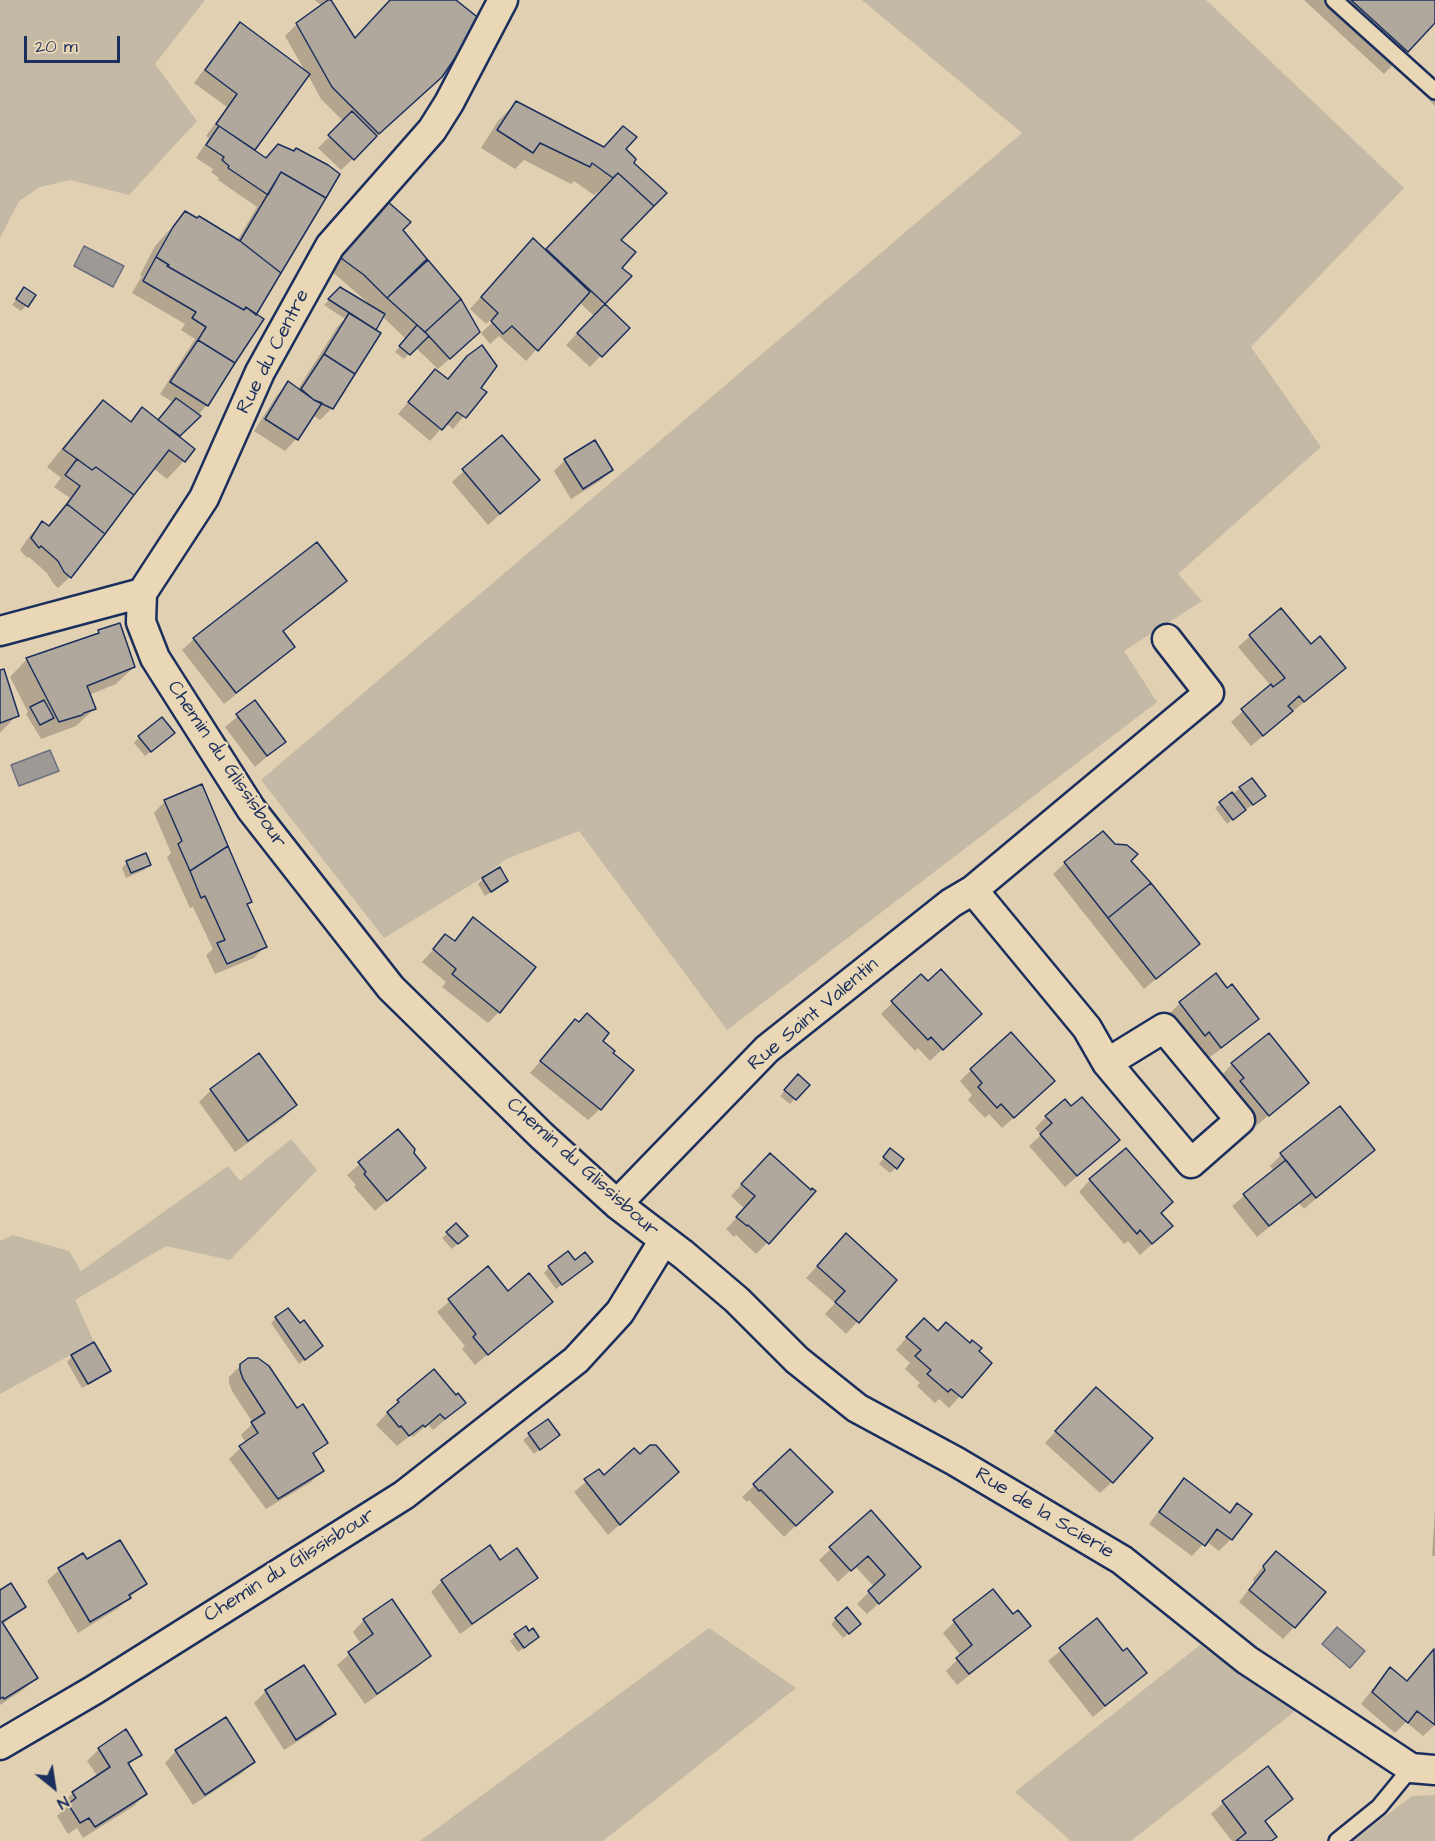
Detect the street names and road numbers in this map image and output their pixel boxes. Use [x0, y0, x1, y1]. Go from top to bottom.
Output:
street label: Rue du Centre [232, 286, 316, 418]
street label: Chemin du Glissisbour [161, 677, 291, 853]
street label: Rue Saint Valentin [744, 953, 884, 1077]
street label: Chemin du Glissisbour [501, 1093, 663, 1243]
street label: Rue de la Scierie [970, 1463, 1118, 1565]
street label: Chemin du Glissisbour [200, 1504, 380, 1628]

